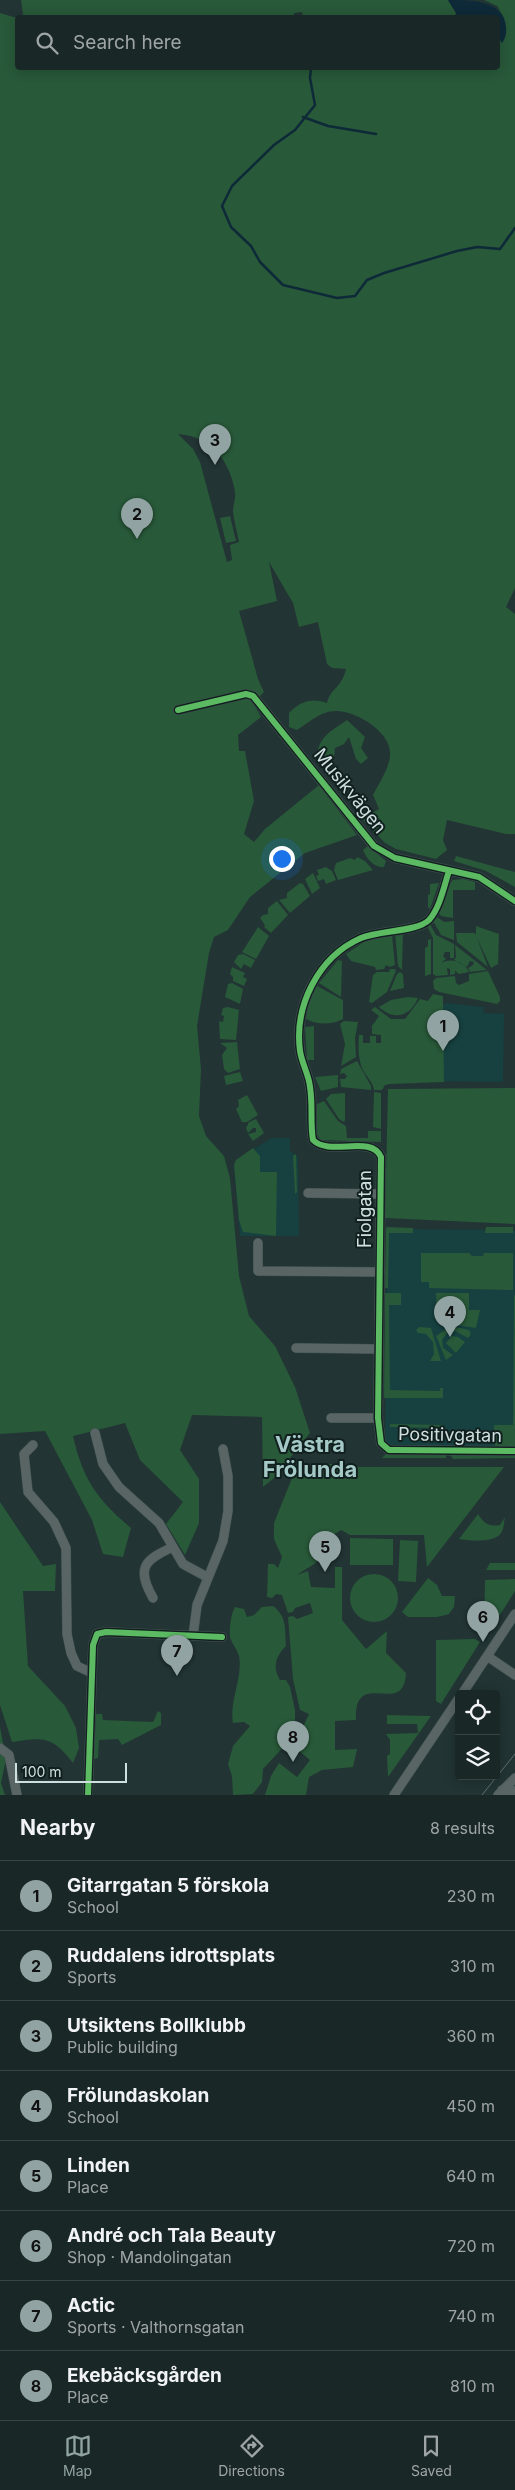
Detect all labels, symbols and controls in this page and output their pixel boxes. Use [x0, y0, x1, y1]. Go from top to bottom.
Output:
search box [15, 15, 500, 70]
icon: search [33, 29, 61, 57]
text: Search here [73, 31, 182, 54]
pin: 3 [199, 424, 231, 465]
pin: 2 [121, 498, 153, 539]
street label: Musikvägen [310, 744, 391, 837]
your location [269, 846, 295, 872]
pin: 1 [427, 1010, 459, 1051]
street label: Fiolgatan [354, 1170, 375, 1248]
pin: 4 [434, 1296, 466, 1337]
street label: Positivgatan [398, 1423, 502, 1446]
district label: Västra Frölunda [263, 1431, 357, 1482]
pin: 5 [309, 1531, 341, 1572]
pin: 6 [467, 1601, 499, 1642]
pin: 7 [161, 1635, 193, 1676]
map controls [455, 1690, 500, 1780]
button: locate [455, 1690, 500, 1735]
pin: 8 [277, 1721, 309, 1762]
button: layers [455, 1735, 500, 1780]
scale bar [15, 1760, 128, 1783]
text: 100 m [22, 1763, 62, 1780]
text: Nearby [20, 1815, 95, 1840]
text: 8 results [430, 1818, 495, 1838]
text: Gitarrgatan 5 förskola [67, 1874, 269, 1897]
text: 1 [33, 1886, 39, 1906]
text: 230 m [447, 1886, 495, 1906]
text: School [67, 1897, 119, 1917]
text: Ruddalens idrottsplats [67, 1944, 275, 1967]
text: 2 [31, 1956, 41, 1976]
text: 310 m [450, 1956, 495, 1976]
text: Sports [67, 1967, 116, 1987]
text: Utsiktens Bollklubb [67, 2014, 246, 2037]
text: 3 [31, 2026, 41, 2046]
text: 360 m [447, 2026, 495, 2046]
text: Public building [67, 2037, 178, 2057]
text: Frölundaskolan [67, 2084, 209, 2107]
text: 4 [31, 2096, 41, 2116]
text: 450 m [446, 2096, 495, 2116]
text: School [67, 2107, 119, 2127]
text: Linden [67, 2154, 130, 2177]
text: 5 [31, 2166, 41, 2186]
text: 640 m [446, 2166, 495, 2186]
text: Place [67, 2177, 109, 2197]
text: André och Tala Beauty [67, 2224, 276, 2247]
text: 6 [31, 2236, 41, 2256]
text: 720 m [448, 2236, 495, 2256]
text: Shop · Mandolingatan [67, 2247, 232, 2267]
text: Actic [67, 2294, 115, 2317]
text: 7 [31, 2306, 41, 2326]
text: 740 m [448, 2306, 495, 2326]
text: Sports · Valthornsgatan [67, 2317, 244, 2337]
text: Ekebäcksgården [67, 2364, 222, 2387]
text: 8 [31, 2376, 41, 2396]
text: 810 m [450, 2376, 495, 2396]
text: Place [67, 2387, 109, 2407]
tab: Map [63, 2432, 92, 2479]
tab: Directions [218, 2432, 285, 2479]
tab: Saved [411, 2432, 452, 2479]

